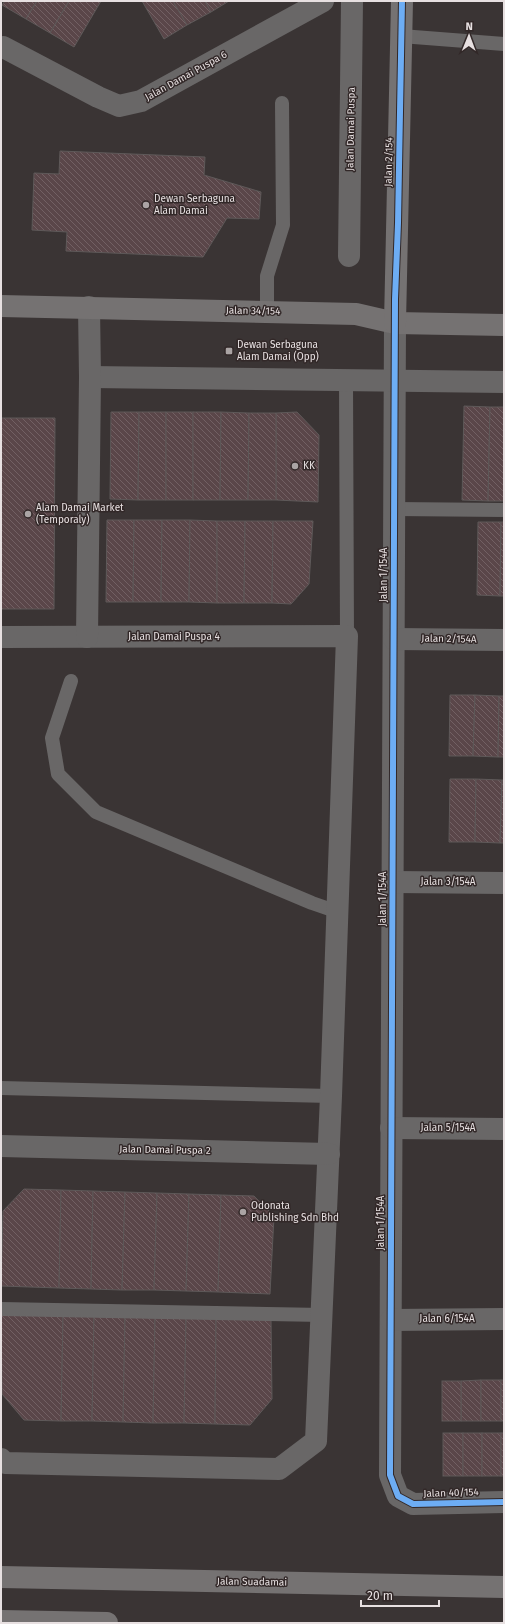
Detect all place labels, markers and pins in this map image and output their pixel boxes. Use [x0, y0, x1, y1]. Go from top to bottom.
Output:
place label: Dewan Serbaguna Alam Damai [154, 193, 235, 217]
marker: Dewan Serbaguna Alam Damai [141, 200, 151, 210]
place label: Dewan Serbaguna Alam Damai (Opp) [237, 339, 319, 363]
marker: Dewan Serbaguna Alam Damai (Opp) [224, 346, 234, 356]
place label: KK [303, 460, 315, 472]
marker: KK [290, 461, 300, 471]
place label: Alam Damai Market (Temporaly) [36, 502, 124, 526]
marker: Alam Damai Market (Temporaly) [23, 509, 33, 519]
place label: Odonata Publishing Sdn Bhd [251, 1200, 339, 1224]
marker: Odonata Publishing Sdn Bhd [238, 1207, 248, 1217]

